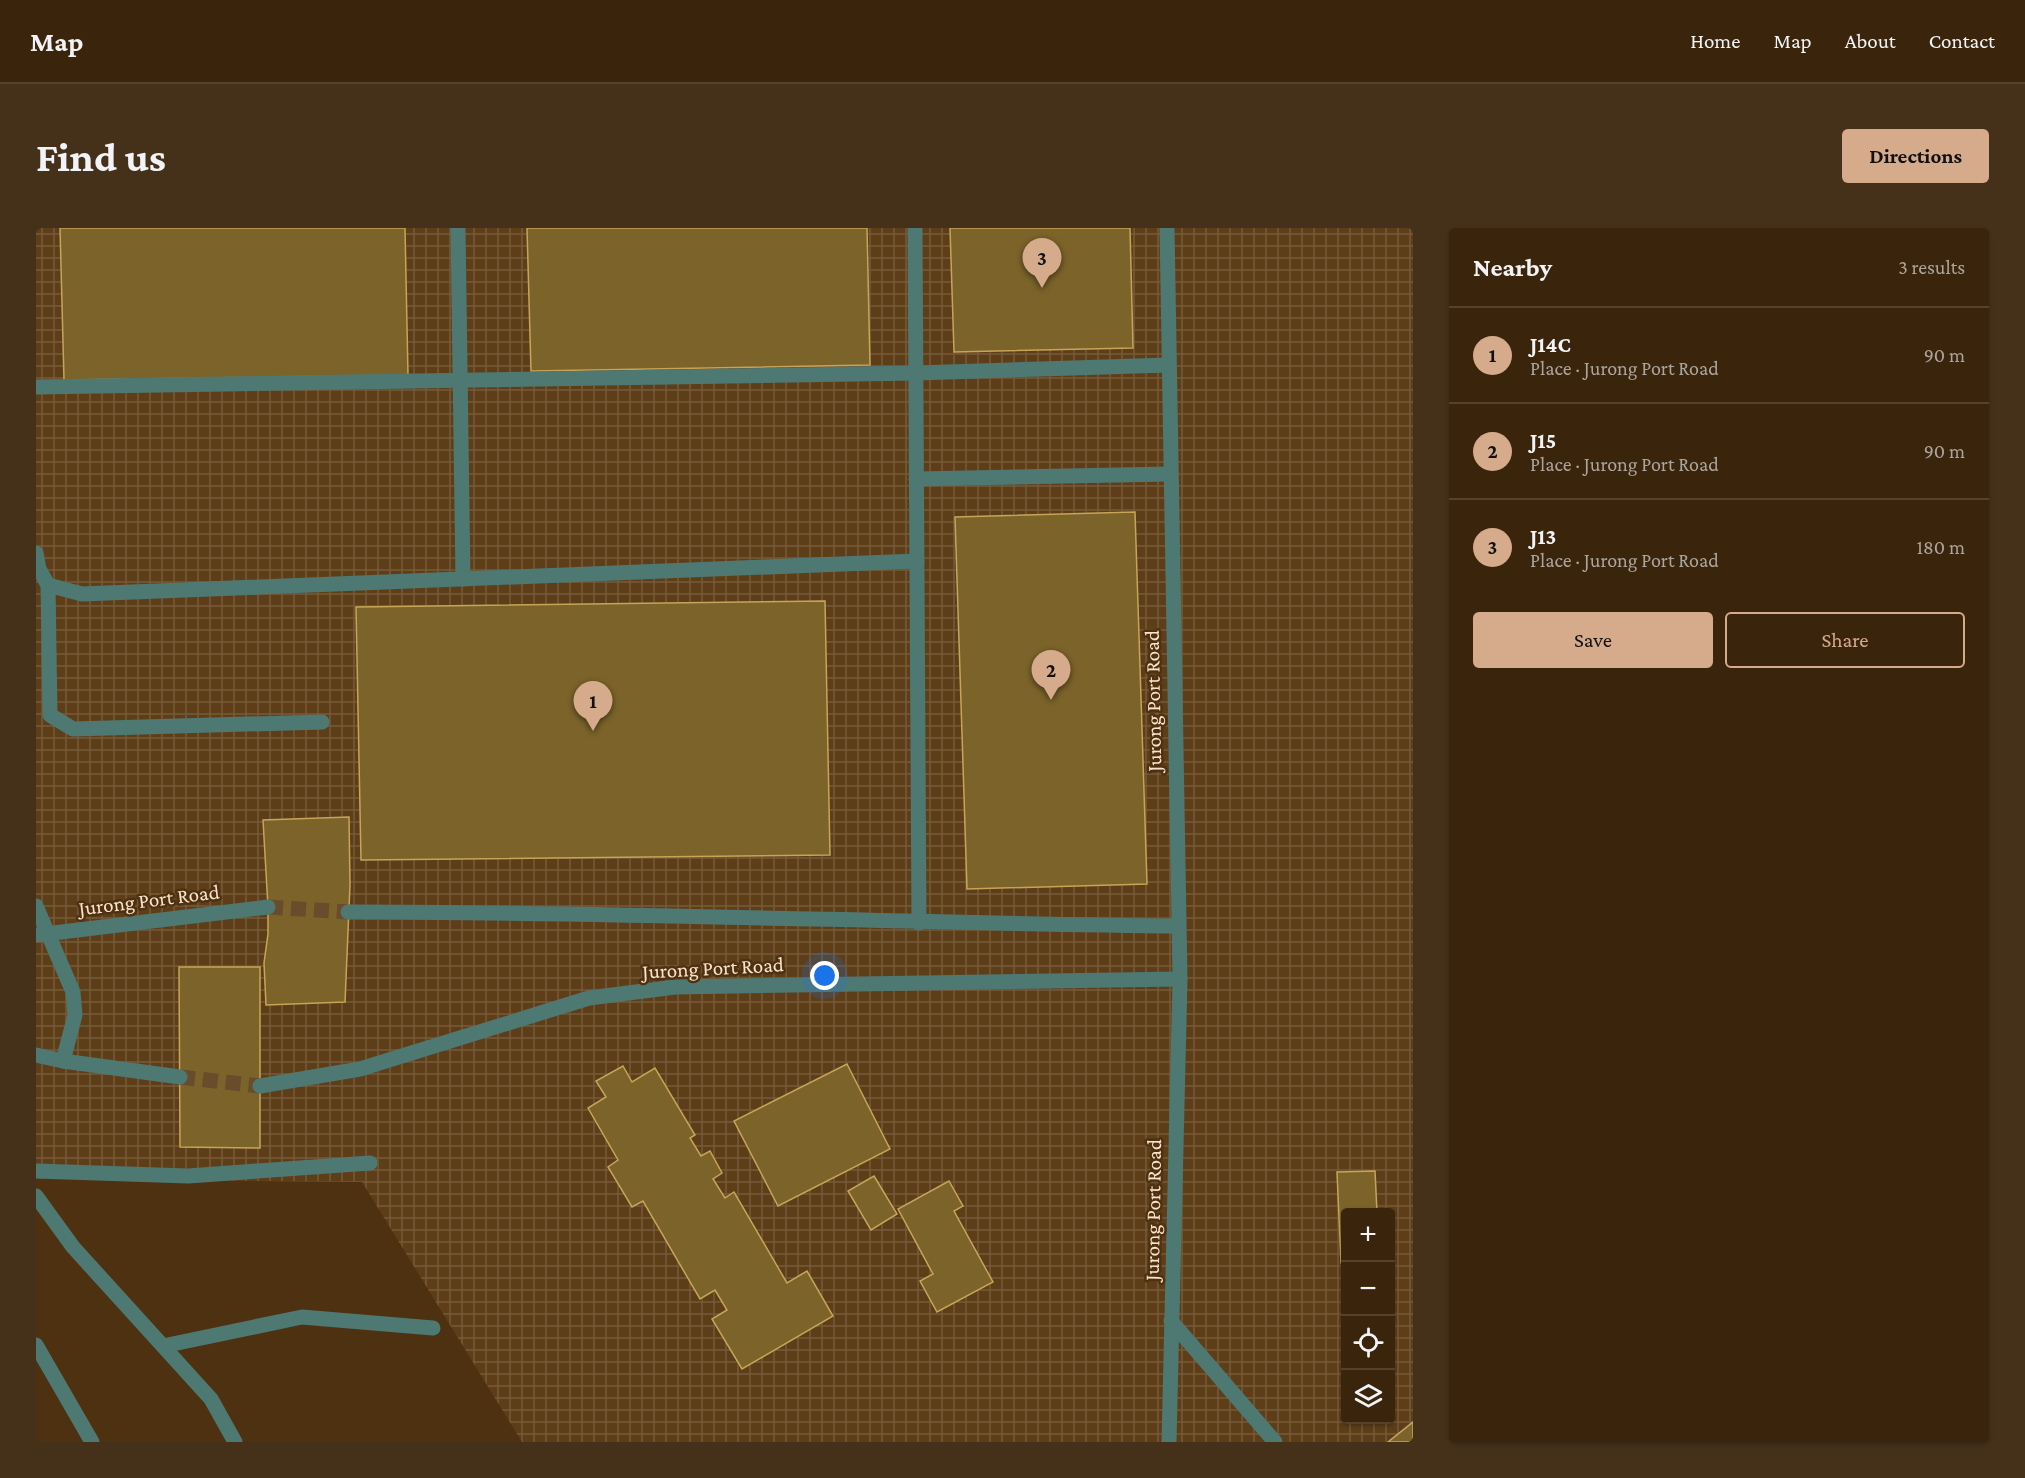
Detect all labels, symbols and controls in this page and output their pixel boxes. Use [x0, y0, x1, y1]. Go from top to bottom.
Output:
text: Map [30, 26, 83, 57]
text: Home [1690, 29, 1740, 53]
text: Map [1773, 29, 1812, 53]
text: About [1845, 29, 1896, 53]
text: Contact [1929, 29, 1995, 53]
button: Directions [1842, 129, 1989, 183]
text: Find us [36, 133, 166, 180]
pin: 3 [1022, 238, 1062, 288]
text: Nearby [1473, 253, 1552, 282]
text: 3 results [1898, 256, 1965, 278]
text: J14C [1530, 332, 1571, 357]
text: 1 [1489, 344, 1496, 366]
text: 90 m [1924, 344, 1965, 366]
text: Place · Jurong Port Road [1530, 357, 1719, 379]
text: J15 [1530, 428, 1556, 453]
text: 2 [1487, 440, 1498, 462]
text: 90 m [1924, 440, 1965, 462]
text: Place · Jurong Port Road [1530, 453, 1719, 475]
text: J13 [1530, 524, 1556, 549]
text: 3 [1488, 536, 1497, 558]
text: 180 m [1916, 536, 1965, 558]
text: Place · Jurong Port Road [1530, 549, 1719, 571]
button: Save [1473, 612, 1713, 668]
button: Share [1725, 612, 1965, 668]
street label: Jurong Port Road [1140, 630, 1166, 774]
pin: 2 [1032, 650, 1070, 700]
pin: 1 [574, 682, 612, 731]
street label: Jurong Port Road [75, 879, 221, 921]
street label: Jurong Port Road [640, 952, 784, 984]
your location [810, 961, 839, 990]
street label: Jurong Port Road [1140, 1139, 1166, 1283]
map controls [1341, 1208, 1395, 1424]
button: + [1341, 1208, 1395, 1262]
button: − [1341, 1262, 1395, 1316]
button: locate [1341, 1316, 1395, 1370]
button: layers [1341, 1370, 1395, 1424]

